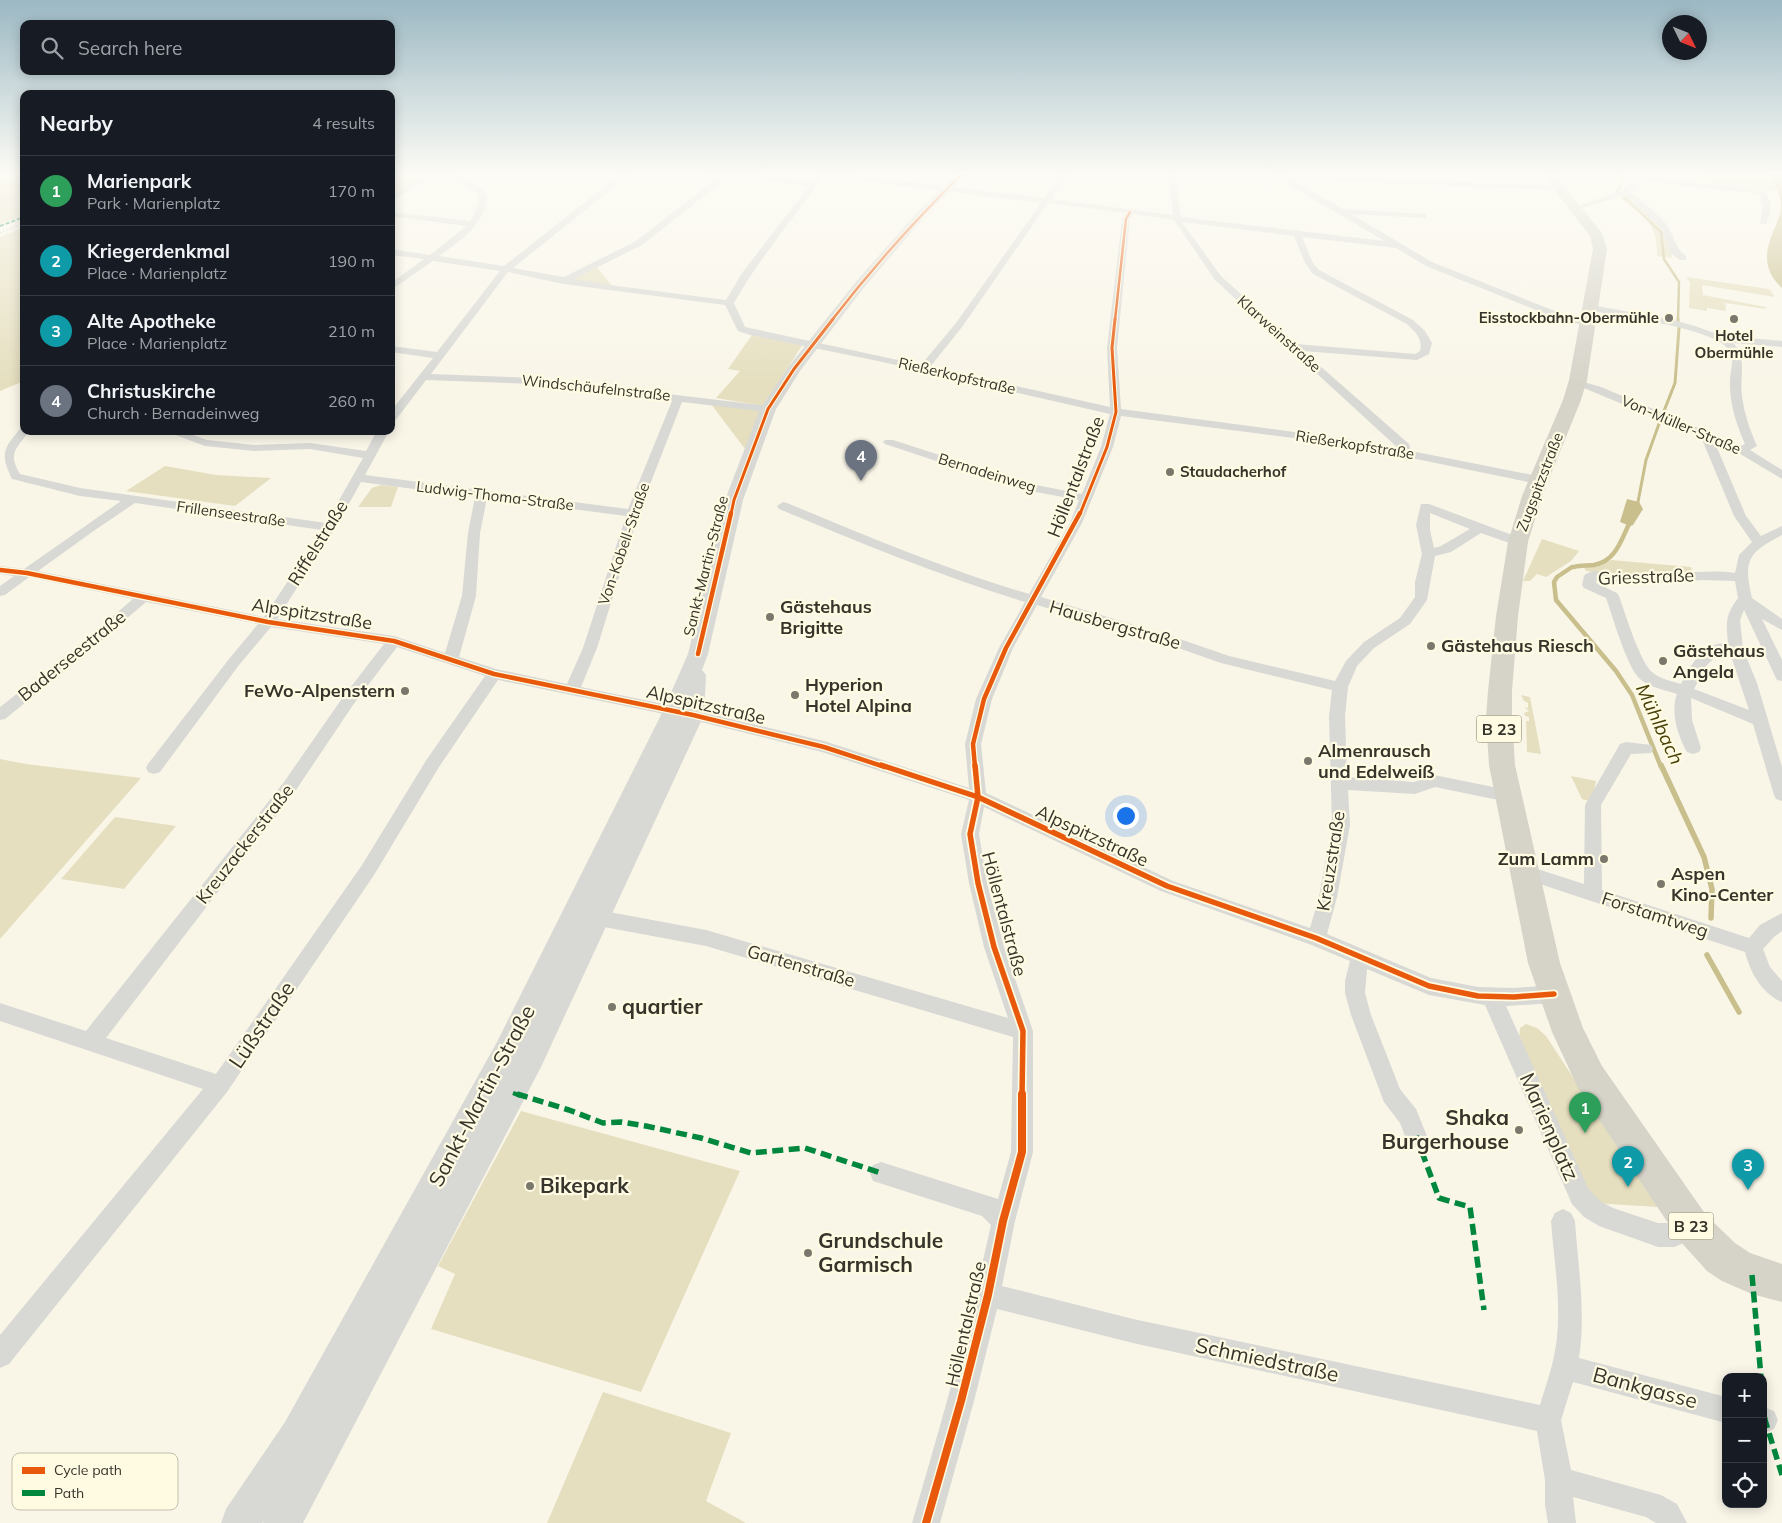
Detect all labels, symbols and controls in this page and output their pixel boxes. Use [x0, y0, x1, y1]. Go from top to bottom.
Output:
north arrow [1662, 15, 1707, 60]
search box [20, 20, 395, 75]
icon: search [38, 34, 66, 62]
text: Search here [78, 36, 182, 60]
text: Nearby [40, 110, 113, 136]
text: 4 results [312, 113, 375, 133]
text: Marienpark [87, 169, 191, 193]
text: 1 [51, 181, 61, 201]
text: 170 m [328, 181, 375, 201]
text: Park · Marienplatz [87, 193, 221, 213]
text: Kriegerdenkmal [87, 239, 230, 263]
text: 2 [51, 251, 61, 271]
text: 190 m [328, 251, 375, 271]
text: Place · Marienplatz [87, 263, 227, 283]
street label: Klarweinstraße [1234, 291, 1325, 376]
place label: Eisstockbahn-Obermühle [1479, 308, 1659, 327]
text: Alte Apotheke [87, 309, 216, 333]
marker: Eisstockbahn-Obermühle [1663, 312, 1675, 324]
marker: Hotel Obermühle [1728, 313, 1740, 325]
text: 3 [51, 321, 61, 341]
text: 210 m [328, 321, 375, 341]
place label: Hotel Obermühle [1695, 326, 1773, 362]
text: Place · Marienplatz [87, 333, 227, 353]
street label: Rießerkopfstraße [897, 353, 1018, 398]
street label: Windschäufelnstraße [521, 370, 671, 405]
text: Christuskirche [87, 379, 216, 403]
text: 4 [51, 391, 61, 411]
text: 260 m [328, 391, 375, 411]
street label: Von-Müller-Straße [1619, 391, 1744, 458]
text: Church · Bernadeinweg [87, 403, 260, 423]
street label: Höllentalstraße [1042, 413, 1109, 541]
street label: Rießerkopfstraße [1294, 426, 1416, 463]
street label: Zugspitzstraße [1512, 430, 1567, 534]
pin: 4 [845, 440, 877, 481]
street label: Bernadeinweg [936, 449, 1038, 496]
place label: Staudacherhof [1180, 462, 1287, 481]
marker: Staudacherhof [1164, 466, 1176, 478]
street label: Ludwig-Thoma-Straße [415, 476, 575, 515]
street label: Von-Kobell-Straße [594, 480, 653, 608]
street label: Sankt-Martin-Straße [679, 494, 732, 638]
street label: Frillenseestraße [175, 496, 287, 531]
street label: Riffelstraße [282, 496, 353, 590]
street label: Griesstraße [1597, 563, 1695, 590]
street label: Alpspitzstraße [250, 593, 374, 634]
place label: Gästehaus Brigitte [780, 595, 872, 639]
street label: Hausbergstraße [1047, 595, 1183, 654]
street label: Baderseestraße [13, 605, 130, 706]
marker: Gästehaus Brigitte [764, 611, 776, 623]
place label: Gästehaus Riesch [1441, 634, 1594, 657]
place label: Gästehaus Angela [1673, 639, 1765, 683]
marker: Gästehaus Riesch [1425, 640, 1437, 652]
marker: Gästehaus Angela [1657, 655, 1669, 667]
place label: Hyperion Hotel Alpina [805, 673, 912, 717]
place label: FeWo-Alpenstern [244, 679, 395, 702]
street label: Alpspitzstraße [644, 680, 768, 729]
water label: Mühlbach [1631, 680, 1689, 768]
marker: FeWo-Alpenstern [399, 685, 411, 697]
marker: Hyperion Hotel Alpina [789, 689, 801, 701]
road number: B 23 [1476, 716, 1522, 742]
place label: Almenrausch und Edelweiß [1318, 739, 1434, 783]
marker: Almenrausch und Edelweiß [1302, 755, 1314, 767]
street label: Kreuzackerstraße [191, 779, 299, 908]
street label: Alpspitzstraße [1032, 799, 1152, 872]
your location [1113, 803, 1139, 829]
street label: Kreuzstraße [1311, 809, 1350, 913]
place label: Zum Lamm [1498, 847, 1594, 870]
street label: Höllentalstraße [977, 849, 1032, 979]
marker: Zum Lamm [1598, 853, 1610, 865]
place label: Aspen Kino-Center [1671, 862, 1774, 906]
marker: Aspen Kino-Center [1655, 878, 1667, 890]
street label: Forstamtweg [1599, 886, 1711, 943]
street label: Gartenstraße [745, 939, 858, 992]
street label: Lüßstraße [223, 976, 300, 1073]
place label: quartier [622, 993, 703, 1019]
street label: Sankt-Martin-Straße [422, 1000, 540, 1191]
marker: quartier [606, 1001, 618, 1013]
street label: Marienplatz [1515, 1069, 1585, 1185]
pin: 1 [1569, 1092, 1601, 1133]
place label: Shaka Burgerhouse [1381, 1104, 1509, 1154]
marker: Shaka Burgerhouse [1513, 1124, 1525, 1136]
pin: 2 [1612, 1146, 1644, 1187]
pin: 3 [1732, 1149, 1764, 1190]
place label: Bikepark [540, 1172, 629, 1198]
marker: Bikepark [524, 1180, 536, 1192]
road number: B 23 [1668, 1212, 1714, 1240]
place label: Grundschule Garmisch [818, 1227, 943, 1277]
marker: Grundschule Garmisch [802, 1247, 814, 1259]
street label: Höllentalstraße [940, 1259, 991, 1389]
street label: Schmiedstraße [1193, 1331, 1341, 1387]
street label: Bankgasse [1590, 1361, 1700, 1413]
map controls [1722, 1373, 1767, 1508]
button: + [1722, 1373, 1767, 1418]
button: − [1722, 1418, 1767, 1463]
legend [12, 1453, 178, 1510]
text: Cycle path [54, 1461, 122, 1479]
button: locate [1722, 1463, 1767, 1508]
text: Path [54, 1484, 84, 1502]

